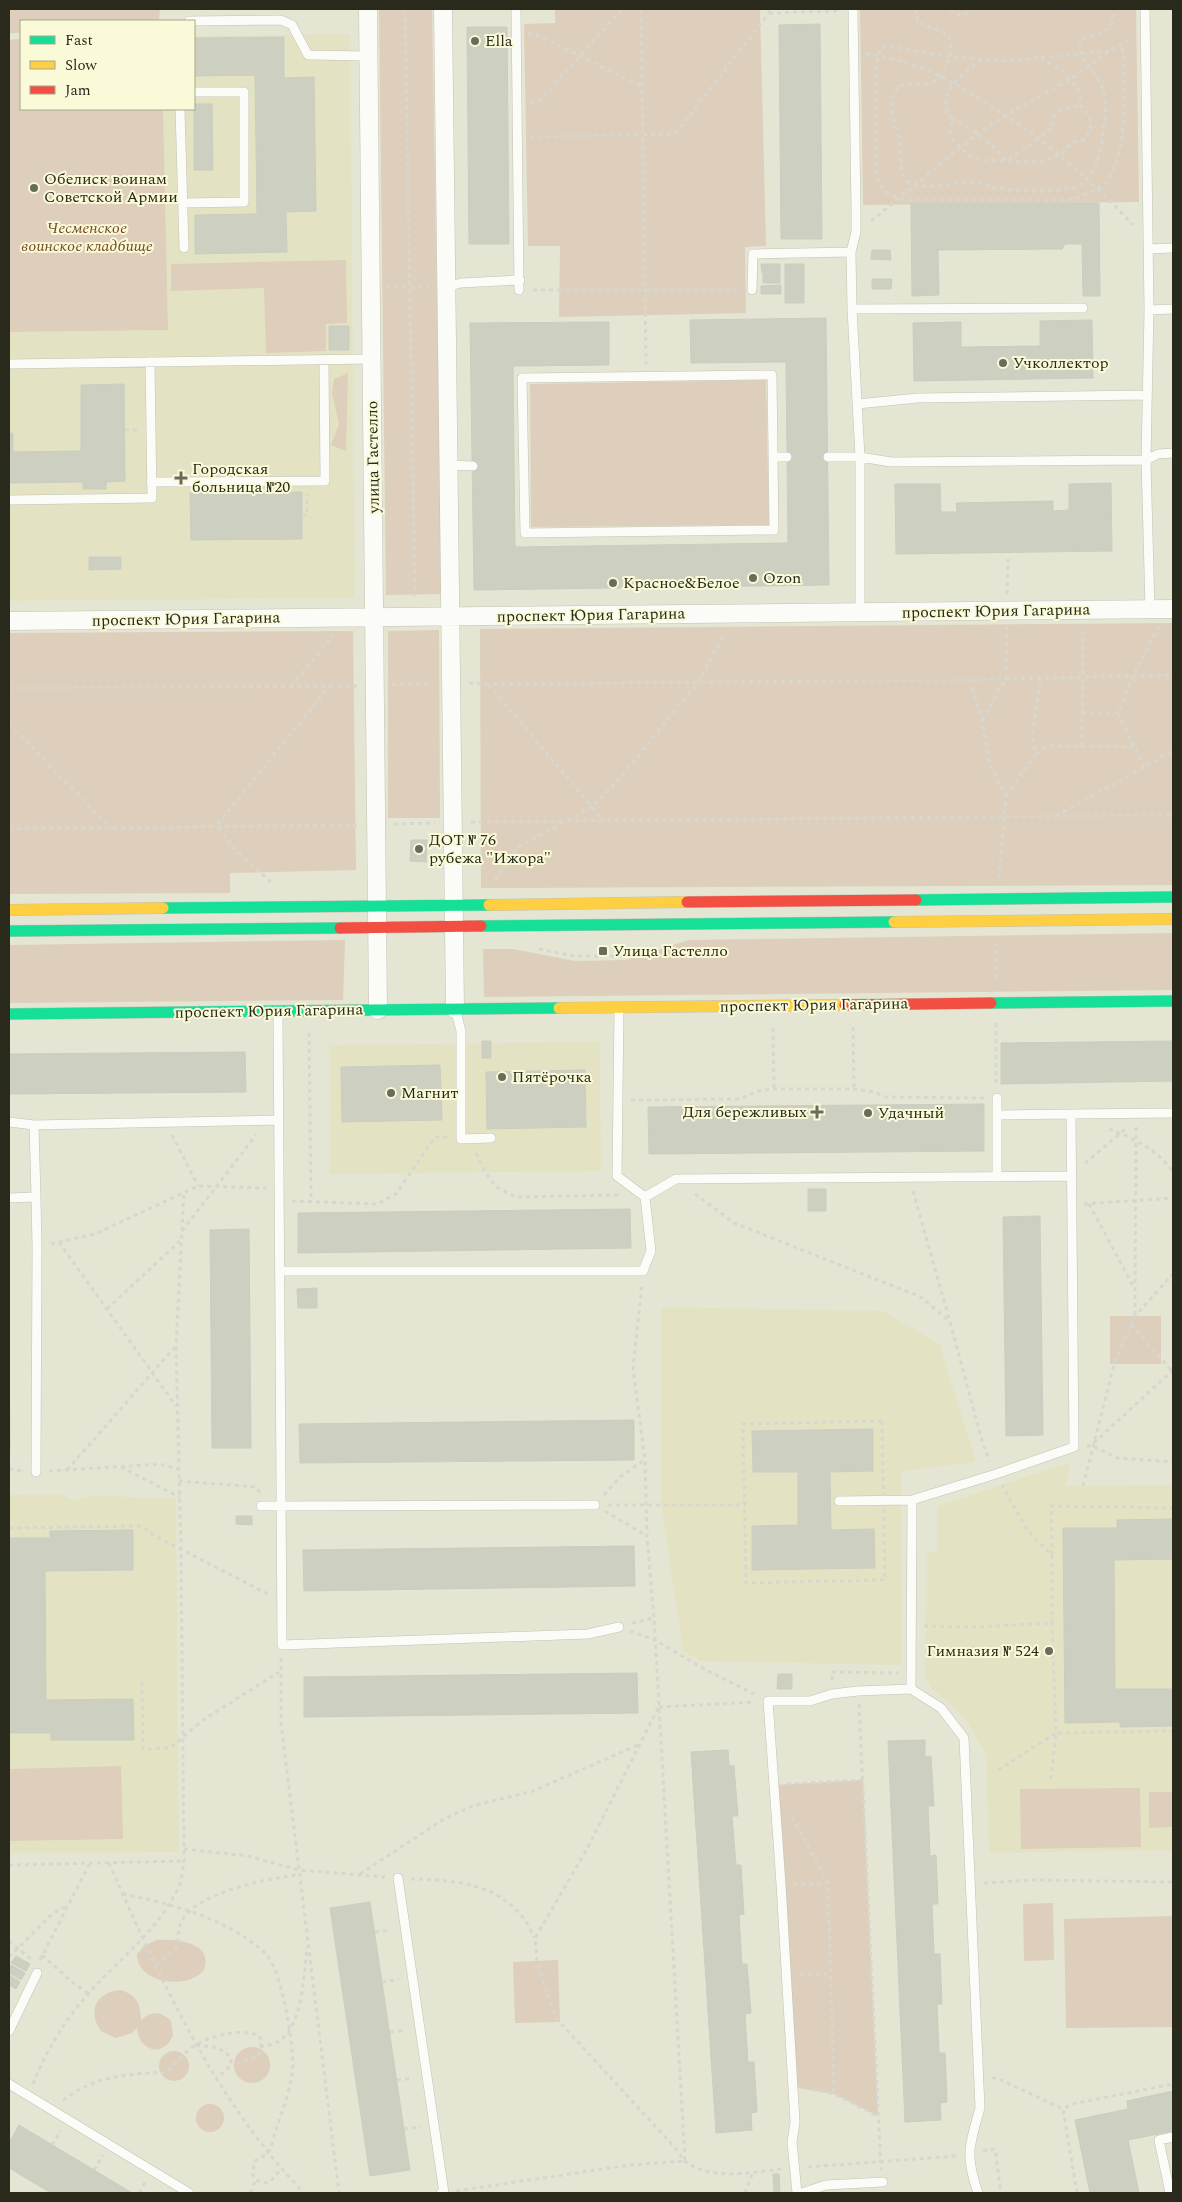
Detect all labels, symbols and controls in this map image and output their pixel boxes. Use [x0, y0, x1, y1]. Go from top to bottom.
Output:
legend [20, 20, 195, 110]
text: Fast [65, 29, 93, 52]
place label: Ella [485, 29, 513, 53]
marker: Ella [469, 35, 481, 47]
text: Slow [65, 54, 97, 77]
text: Jam [65, 79, 91, 102]
place label: Обелиск воинам Советской Армии [44, 167, 178, 209]
marker: Обелиск воинам Советской Армии [28, 182, 40, 194]
park label: Чесменское воинское кладбище [21, 216, 153, 258]
place label: Учколлектор [1013, 351, 1109, 375]
marker: Учколлектор [997, 357, 1009, 369]
street label: улица Гастелло [360, 400, 386, 515]
place label: Городская больница №20 [192, 457, 290, 499]
marker: Городская больница №20 [174, 471, 188, 485]
place label: Ozon [763, 566, 801, 590]
place label: Красное&Белое [623, 571, 740, 595]
marker: Ozon [747, 572, 759, 584]
marker: Красное&Белое [607, 577, 619, 589]
street label: проспект Юрия Гагарина [901, 597, 1091, 625]
street label: проспект Юрия Гагарина [496, 601, 686, 629]
street label: проспект Юрия Гагарина [91, 605, 281, 633]
place label: ДОТ № 76 рубежа "Ижора" [429, 828, 551, 870]
marker: ДОТ № 76 рубежа "Ижора" [413, 843, 425, 855]
place label: Улица Гастелло [613, 939, 728, 963]
marker: Улица Гастелло [597, 945, 609, 957]
street label: проспект Юрия Гагарина [719, 991, 909, 1019]
street label: проспект Юрия Гагарина [174, 997, 364, 1025]
place label: Пятёрочка [512, 1065, 592, 1089]
marker: Пятёрочка [496, 1071, 508, 1083]
place label: Магнит [401, 1081, 459, 1105]
marker: Магнит [385, 1087, 397, 1099]
place label: Для бережливых [683, 1100, 807, 1124]
place label: Удачный [878, 1101, 944, 1125]
marker: Для бережливых [811, 1106, 823, 1118]
marker: Удачный [862, 1107, 874, 1119]
place label: Гимназия № 524 [927, 1639, 1039, 1663]
marker: Гимназия № 524 [1043, 1645, 1055, 1657]

